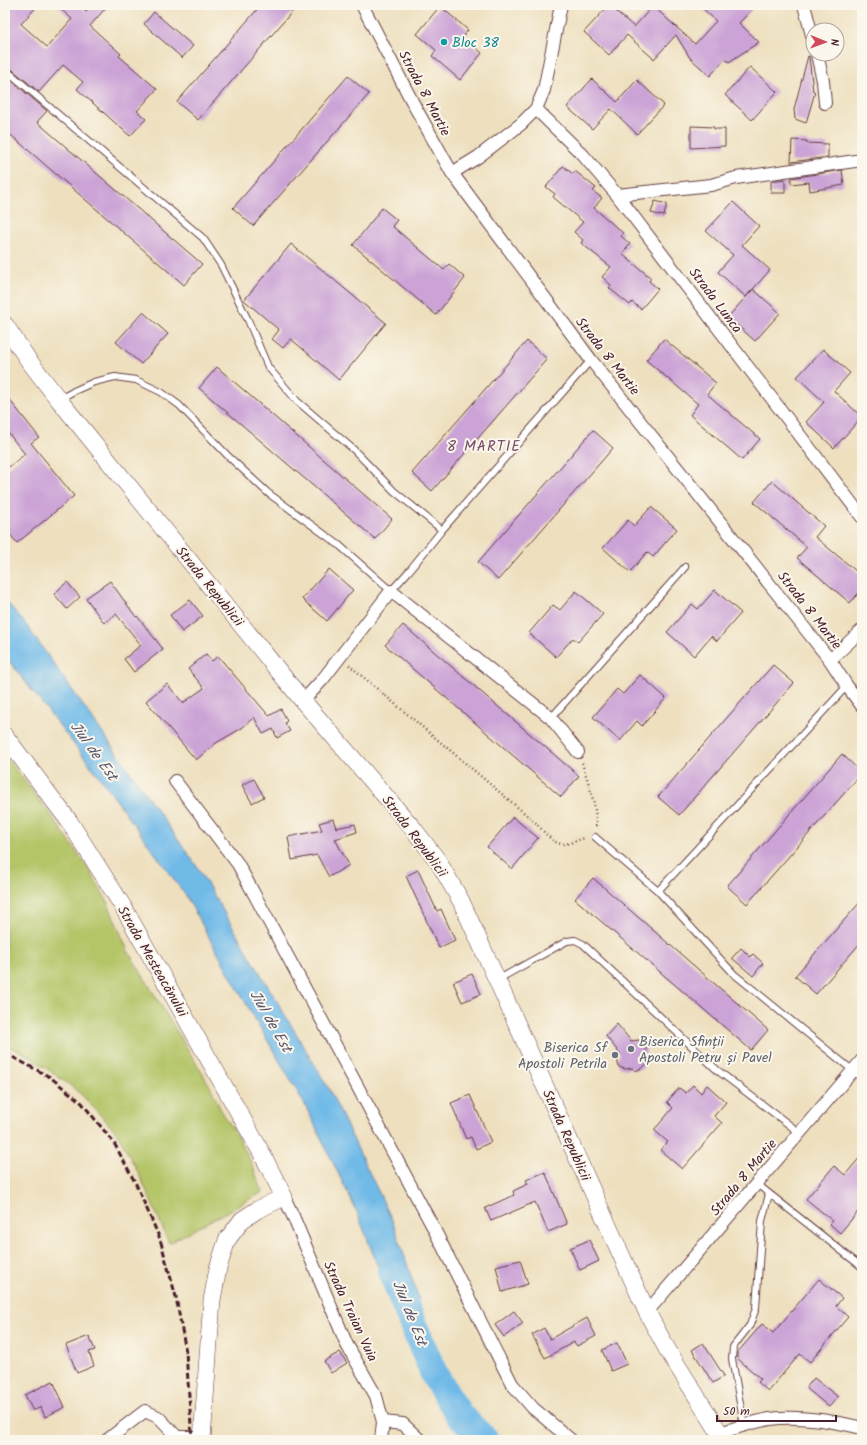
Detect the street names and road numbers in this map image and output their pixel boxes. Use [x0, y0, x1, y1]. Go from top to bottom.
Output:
street label: Strada 8 Martie [392, 47, 456, 141]
street label: Strada Lunca [683, 263, 747, 338]
street label: Strada 8 Martie [569, 313, 645, 401]
street label: Strada Republicii [170, 542, 249, 632]
street label: Strada 8 Martie [771, 567, 847, 655]
street label: Strada Republicii [376, 791, 453, 883]
street label: Strada Mesteacănului [111, 902, 193, 1022]
street label: Strada Republicii [536, 1086, 596, 1185]
street label: Strada 8 Martie [705, 1134, 783, 1221]
street label: Strada Traian Vuia [317, 1257, 383, 1365]

